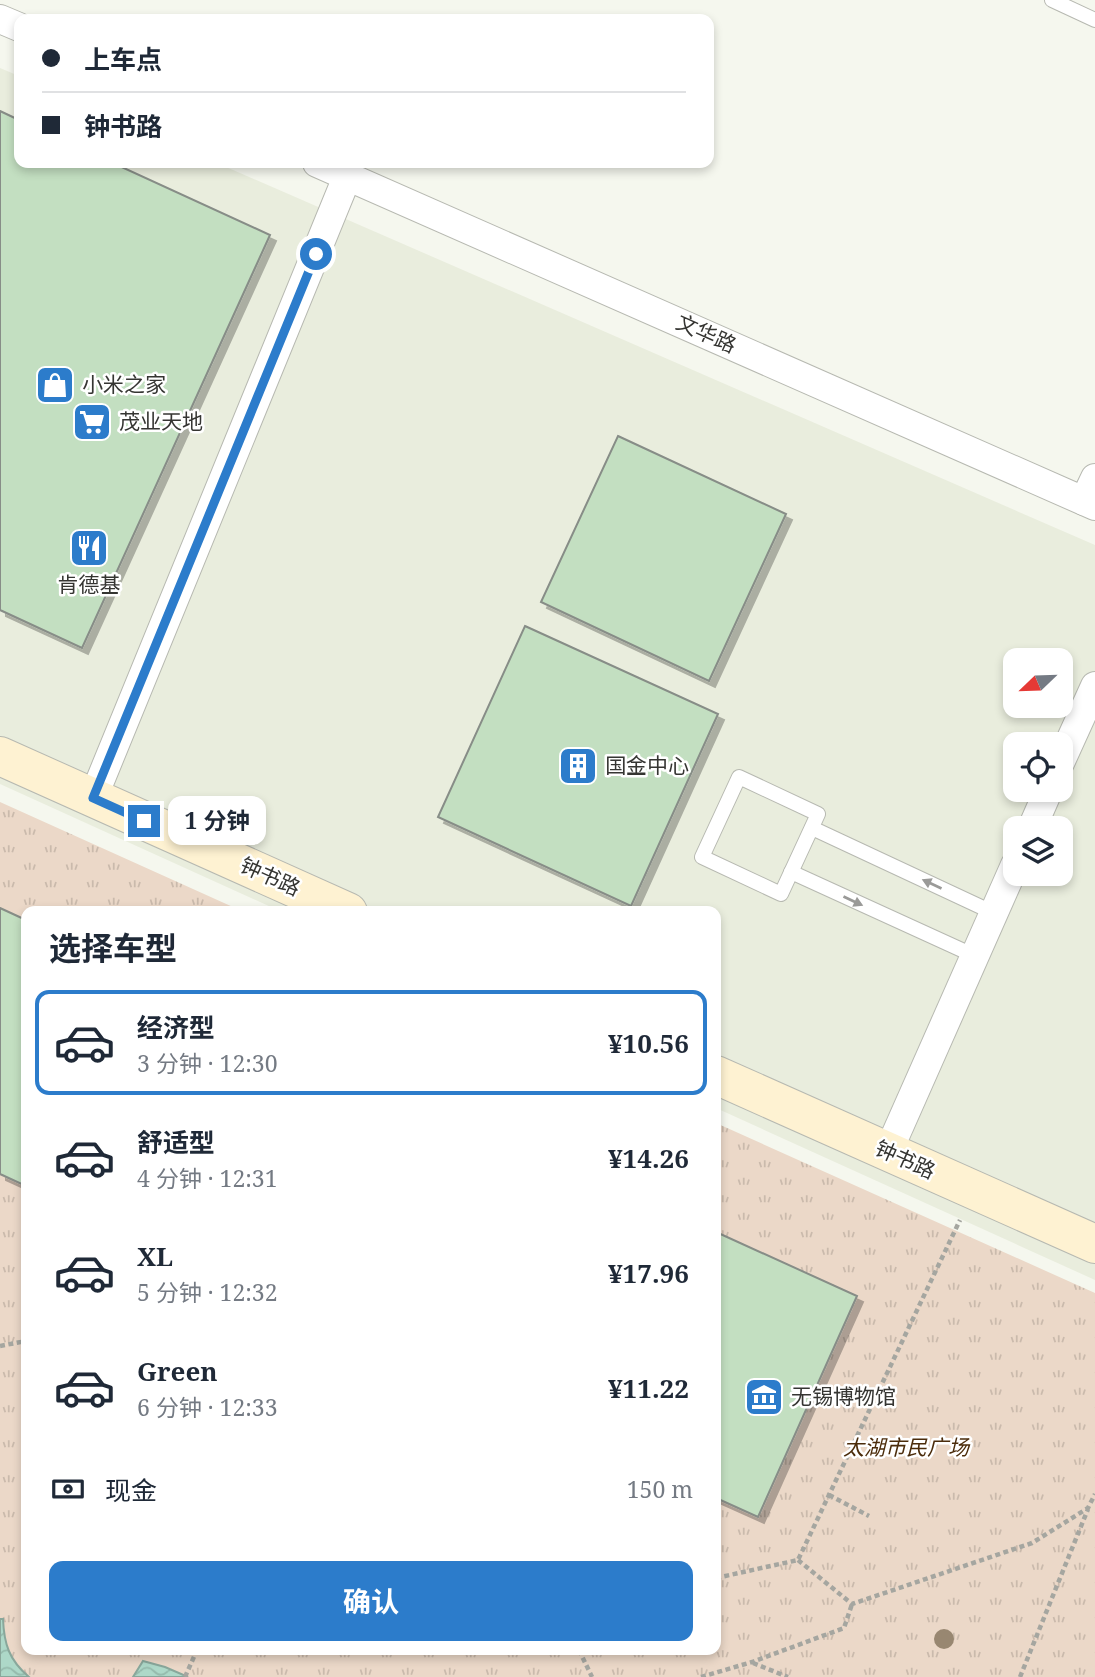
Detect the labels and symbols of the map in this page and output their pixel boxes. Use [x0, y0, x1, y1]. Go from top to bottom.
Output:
route start [300, 238, 332, 270]
street label: 文华路 [672, 307, 741, 359]
shop icon: 小米之家 [34, 364, 76, 406]
place label: 小米之家 [82, 370, 166, 398]
supermarket icon: 茂业天地 [71, 401, 113, 443]
place label: 茂业天地 [119, 407, 203, 435]
restaurant icon: 肯德基 [68, 527, 110, 569]
place label: 肯德基 [58, 570, 121, 598]
north arrow [1003, 648, 1073, 718]
building icon: 国金中心 [557, 745, 599, 787]
place label: 国金中心 [605, 751, 689, 779]
callout: 1 分钟 [168, 796, 266, 846]
route end [128, 805, 160, 837]
street label: 钟书路 [236, 850, 305, 902]
one-way arrow [922, 878, 942, 890]
one-way arrow [843, 895, 863, 906]
street label: 钟书路 [871, 1133, 940, 1185]
museum icon: 无锡博物馆 [743, 1376, 785, 1418]
place label: 无锡博物馆 [791, 1382, 896, 1410]
park label: 太湖市民广场 [843, 1433, 971, 1461]

